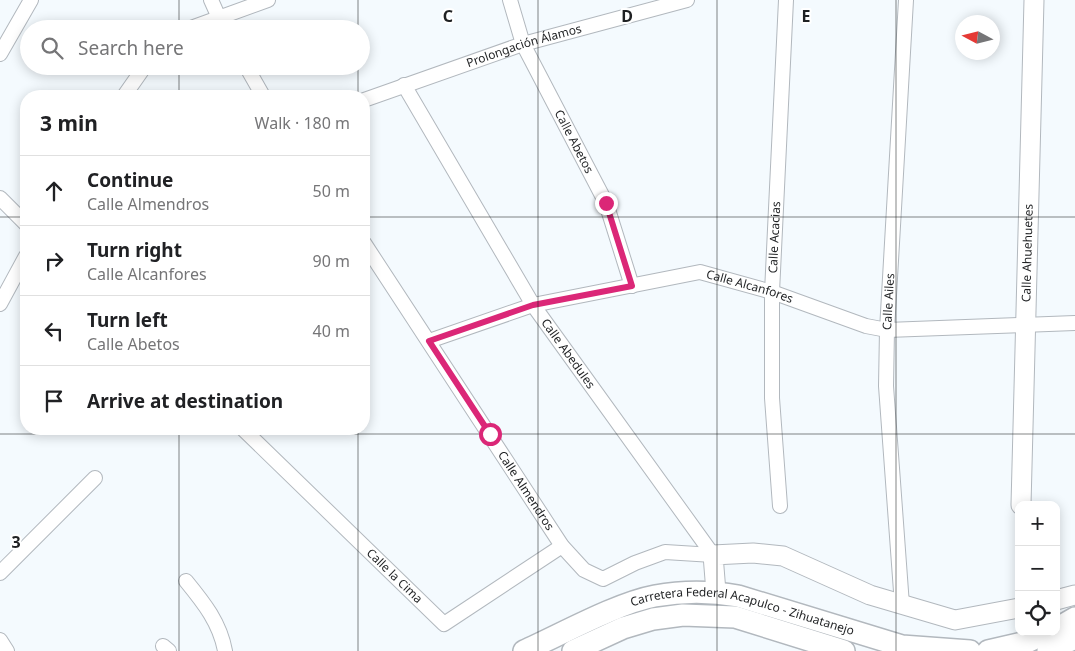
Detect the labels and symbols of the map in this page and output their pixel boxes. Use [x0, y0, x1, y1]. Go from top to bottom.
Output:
text: C [443, 5, 453, 27]
text: D [621, 5, 633, 27]
text: E [802, 5, 811, 27]
north arrow [955, 15, 1000, 60]
street label: Prolongación Álamos [464, 20, 583, 71]
street label: Calle Abetos [551, 107, 598, 176]
route end [595, 192, 618, 215]
street label: Calle Acacias [764, 201, 784, 274]
street label: Calle Ahuehuetes [1017, 203, 1037, 302]
street label: Calle Alcanfores [704, 265, 796, 307]
street label: Calle Ailes [878, 272, 898, 330]
street label: Calle Abedules [537, 315, 600, 392]
route start [479, 423, 502, 446]
street label: Calle Almendros [494, 447, 559, 534]
text: 3 [11, 531, 21, 553]
street label: Calle la Cima [363, 544, 427, 607]
street label: Carretera Federal Acapulco - Zihuatanejo [628, 583, 856, 639]

